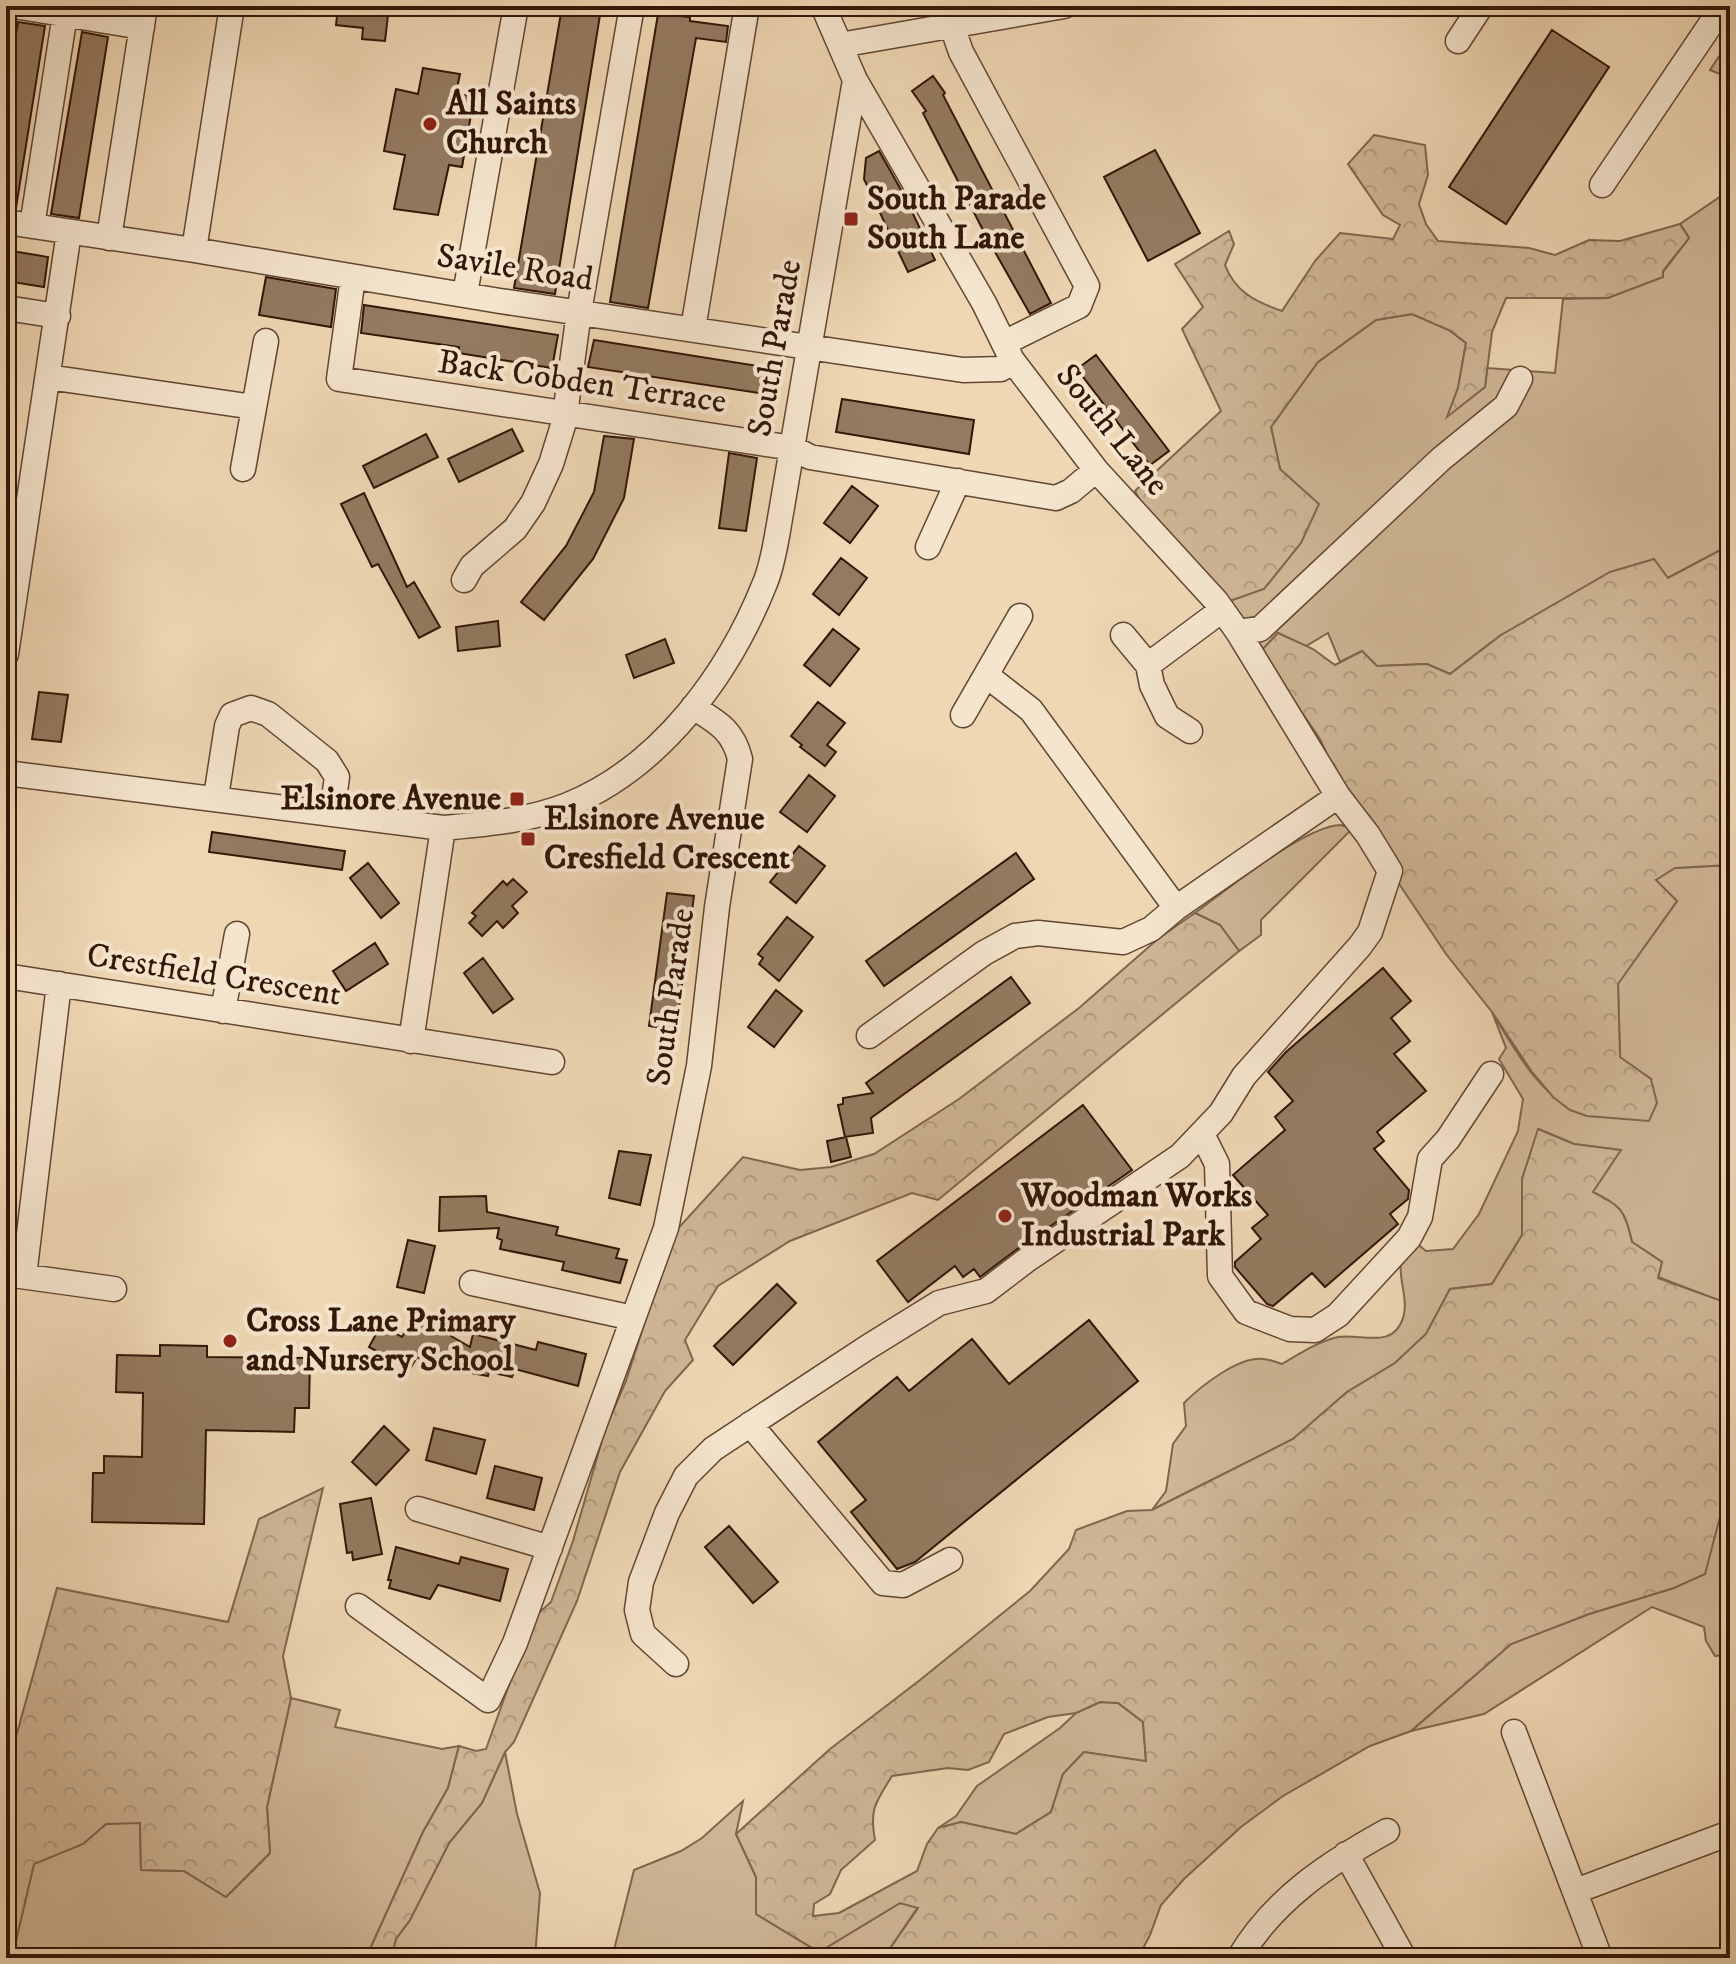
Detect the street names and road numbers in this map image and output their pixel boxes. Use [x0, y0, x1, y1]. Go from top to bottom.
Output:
street label: Savile Road [434, 235, 596, 301]
street label: South Parade [739, 256, 811, 440]
street label: Back Cobden Terrace [435, 341, 729, 423]
street label: South Lane [1046, 356, 1178, 504]
street label: South Parade [638, 905, 704, 1089]
street label: Crestfield Crescent [84, 934, 344, 1016]

